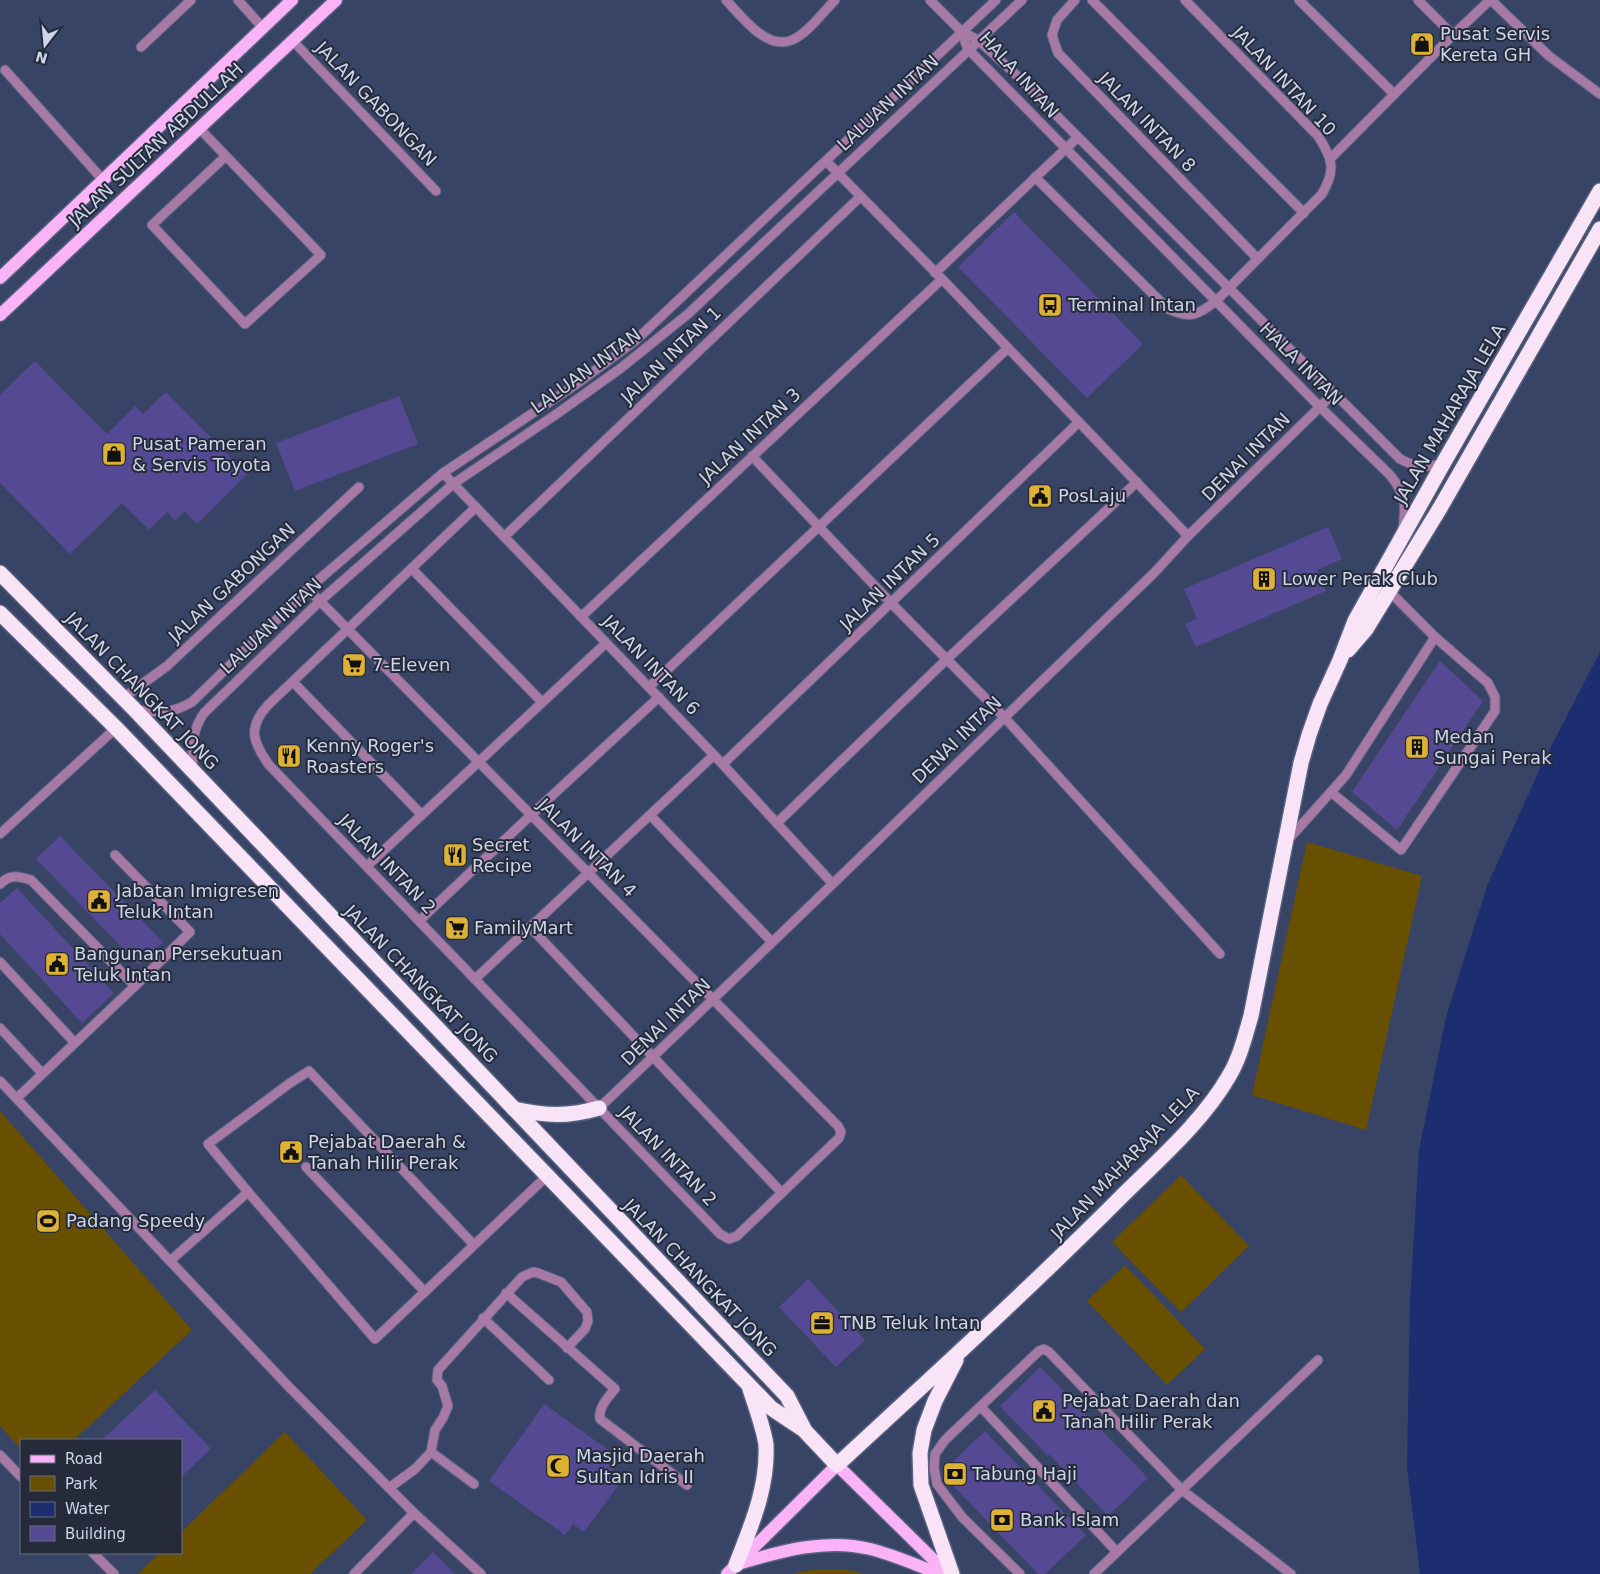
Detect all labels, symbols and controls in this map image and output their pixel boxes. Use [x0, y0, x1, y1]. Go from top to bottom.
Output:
north arrow [20, 20, 70, 70]
street label: JALAN INTAN 10 [1228, 21, 1340, 140]
place label: Pusat Servis Kereta GH [1440, 23, 1550, 65]
street label: HALA INTAN [975, 27, 1063, 122]
shop icon: Pusat Servis Kereta GH [1409, 31, 1435, 57]
street label: JALAN GABONGAN [311, 36, 441, 170]
text: N [34, 48, 49, 67]
street label: LALUAN INTAN [833, 50, 943, 155]
street label: JALAN SULTAN ABDULLAH [63, 58, 247, 232]
street label: JALAN INTAN 8 [1094, 67, 1200, 176]
bus stop icon: Terminal Intan [1037, 292, 1063, 318]
place label: Terminal Intan [1067, 294, 1196, 315]
street label: JALAN INTAN 1 [616, 302, 725, 408]
street label: HALA INTAN [1256, 318, 1347, 409]
street label: JALAN MAHARAJA LELA [1389, 319, 1510, 508]
street label: LALUAN INTAN [527, 324, 645, 418]
street label: JALAN INTAN 3 [694, 383, 805, 489]
street label: DENAI INTAN [1197, 408, 1294, 505]
place label: Pusat Pameran & Servis Toyota [132, 433, 271, 475]
shop icon: Pusat Pameran & Servis Toyota [101, 441, 127, 467]
public building icon: PosLaju [1027, 483, 1053, 509]
place label: PosLaju [1058, 485, 1126, 506]
street label: JALAN GABONGAN [163, 519, 299, 647]
street label: JALAN INTAN 5 [835, 529, 944, 635]
building icon: Lower Perak Club [1251, 566, 1277, 592]
place label: Lower Perak Club [1282, 568, 1438, 589]
street label: LALUAN INTAN [216, 573, 326, 678]
street label: JALAN CHANGKAT JONG [61, 607, 223, 774]
street label: JALAN INTAN 6 [598, 610, 704, 719]
supermarket icon: 7-Eleven [341, 652, 367, 678]
place label: 7-Eleven [372, 654, 451, 675]
street label: DENAI INTAN [908, 692, 1006, 788]
place label: Medan Sungai Perak [1434, 726, 1552, 768]
building icon: Medan Sungai Perak [1404, 734, 1430, 760]
place label: Kenny Roger's Roasters [306, 735, 434, 777]
restaurant icon: Kenny Roger's Roasters [276, 743, 302, 769]
street label: JALAN INTAN 4 [533, 793, 641, 901]
street label: JALAN INTAN 2 [334, 809, 440, 918]
place label: Secret Recipe [472, 834, 532, 876]
restaurant icon: Secret Recipe [442, 842, 468, 868]
place label: Jabatan Imigresen Teluk Intan [115, 880, 279, 922]
public building icon: Jabatan Imigresen Teluk Intan [86, 888, 112, 914]
street label: JALAN CHANGKAT JONG [340, 900, 502, 1067]
supermarket icon: FamilyMart [444, 915, 470, 941]
place label: FamilyMart [474, 917, 573, 938]
place label: Bangunan Persekutuan Teluk Intan [73, 943, 283, 985]
public building icon: Bangunan Persekutuan Teluk Intan [44, 951, 70, 977]
street label: DENAI INTAN [617, 974, 715, 1070]
street label: JALAN MAHARAJA LELA [1045, 1081, 1204, 1244]
street label: JALAN INTAN 2 [615, 1101, 721, 1210]
place label: Pejabat Daerah & Tanah Hilir Perak [307, 1131, 466, 1173]
public building icon: Pejabat Daerah & Tanah Hilir Perak [278, 1139, 304, 1165]
street label: JALAN CHANGKAT JONG [619, 1194, 781, 1361]
sports icon: Padang Speedy [35, 1208, 61, 1234]
place label: Padang Speedy [66, 1210, 206, 1231]
office icon: TNB Teluk Intan [809, 1310, 835, 1336]
place label: TNB Teluk Intan [839, 1312, 980, 1333]
place label: Pejabat Daerah dan Tanah Hilir Perak [1061, 1390, 1240, 1432]
public building icon: Pejabat Daerah dan Tanah Hilir Perak [1031, 1398, 1057, 1424]
legend [20, 1439, 182, 1554]
place label: Masjid Daerah Sultan Idris II [576, 1445, 705, 1487]
text: Road [65, 1450, 103, 1468]
mosque icon: Masjid Daerah Sultan Idris II [545, 1453, 571, 1479]
bank icon: Tabung Haji [942, 1461, 968, 1487]
place label: Tabung Haji [971, 1463, 1077, 1484]
text: Park [65, 1475, 98, 1493]
text: Water [65, 1500, 110, 1518]
bank icon: Bank Islam [989, 1507, 1015, 1533]
place label: Bank Islam [1020, 1509, 1119, 1530]
text: Building [65, 1525, 126, 1543]

